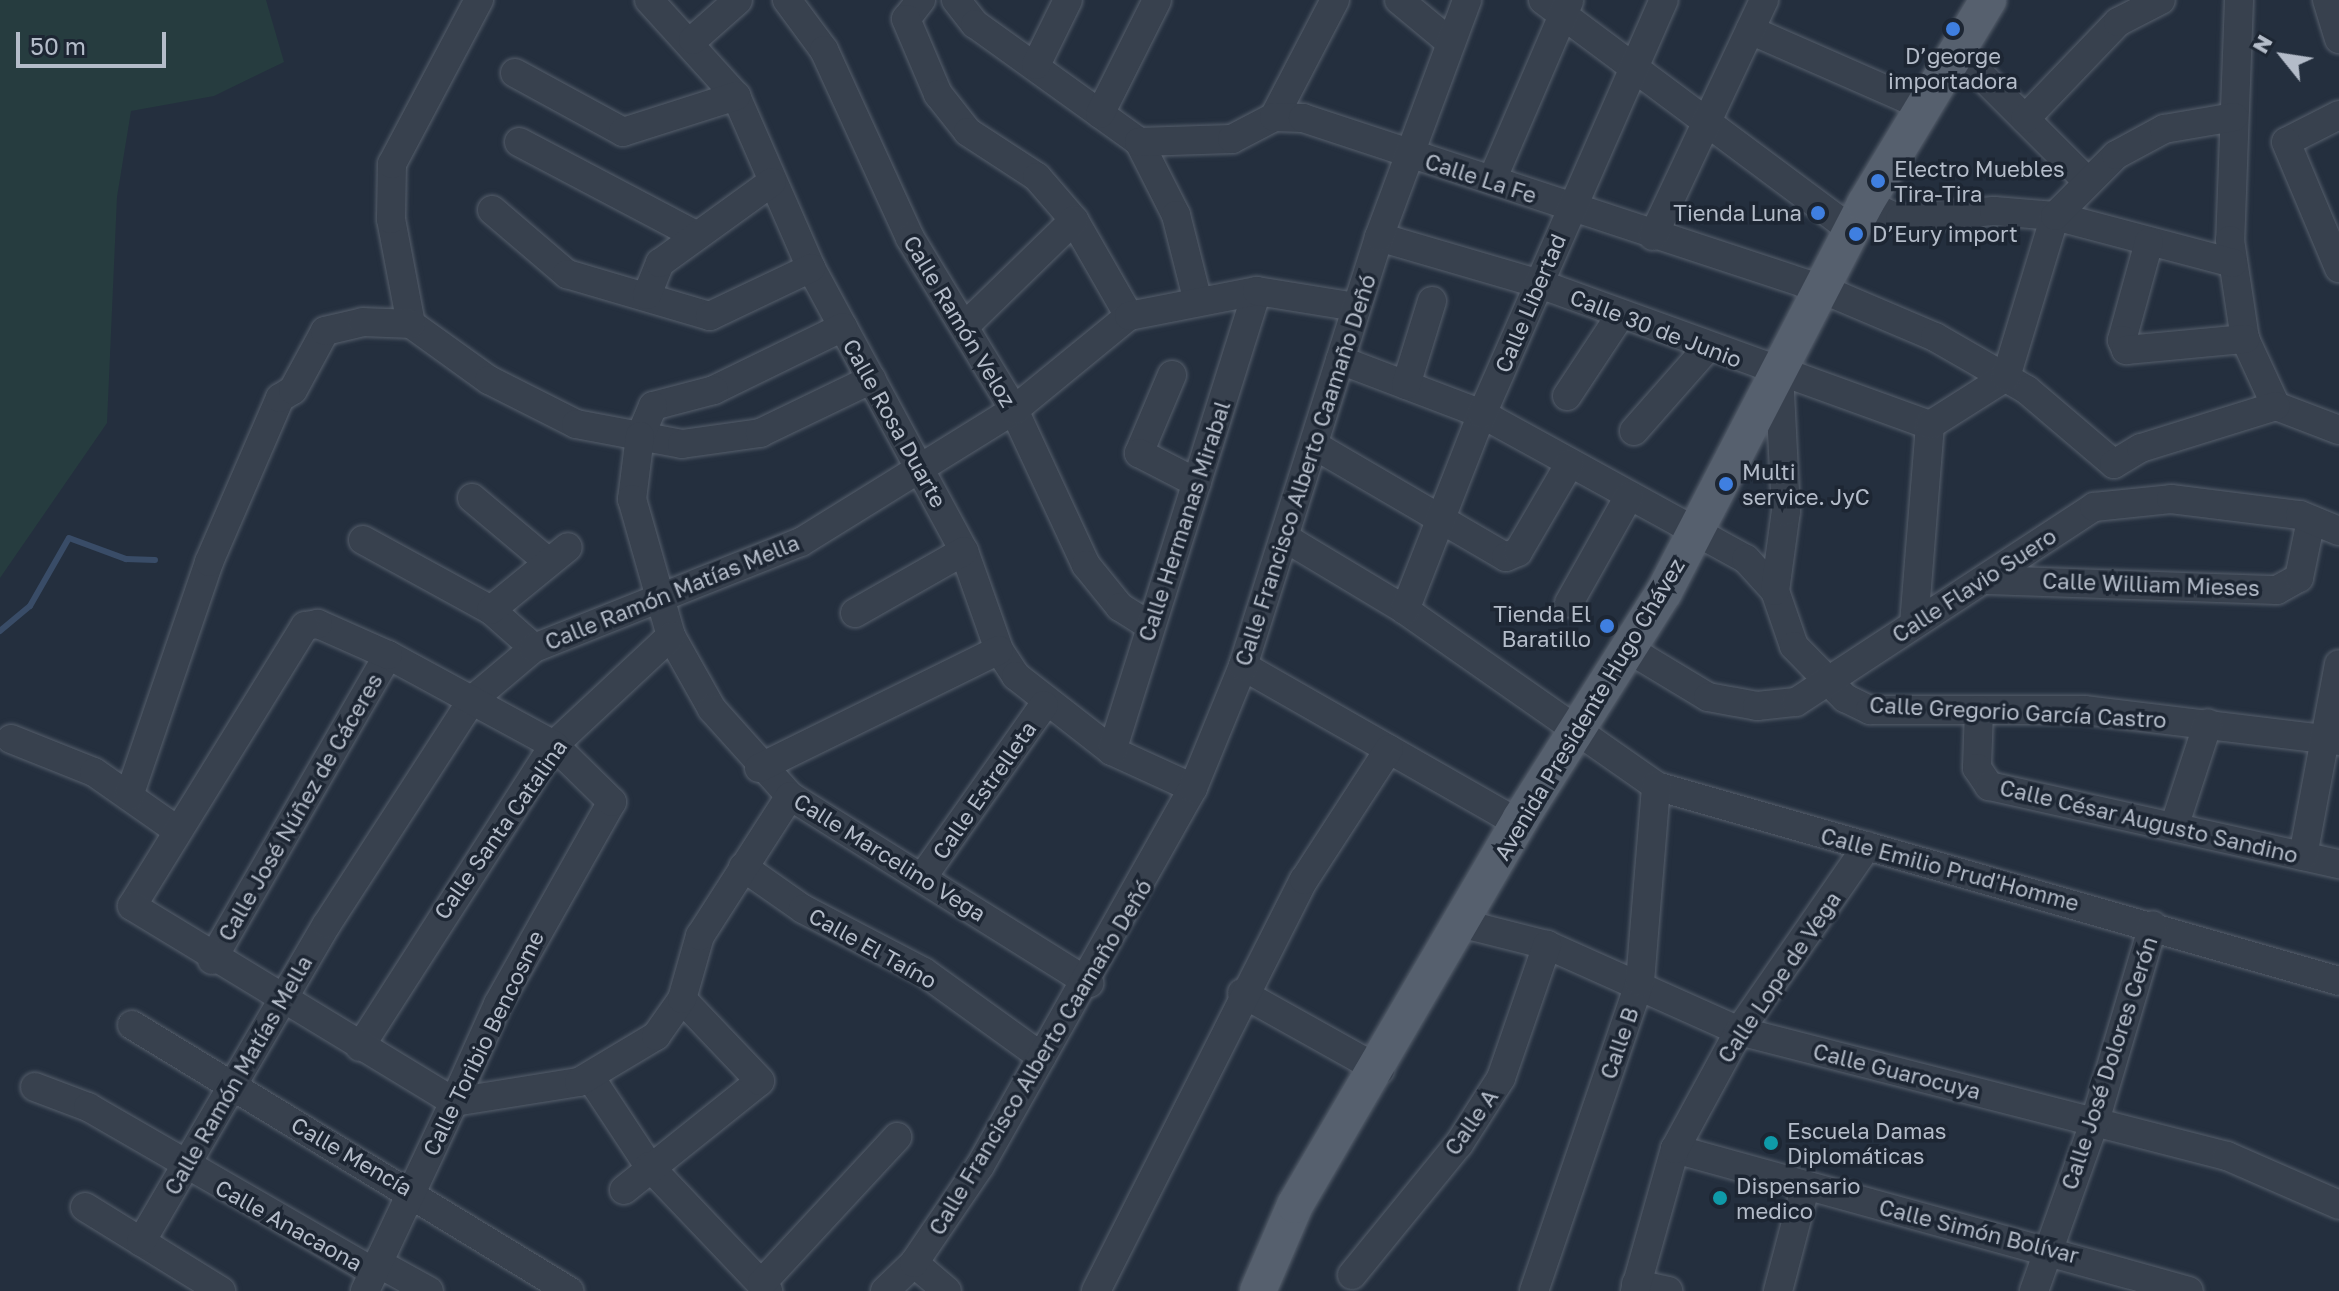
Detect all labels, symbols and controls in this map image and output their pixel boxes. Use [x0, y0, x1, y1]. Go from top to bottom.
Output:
scale bar [20, 16, 170, 66]
north arrow [2243, 16, 2323, 96]
marker: D’george importadora [1944, 20, 1962, 38]
text: N [2246, 30, 2278, 58]
text: 50 m [30, 31, 86, 60]
place label: D’george importadora [1888, 42, 2018, 94]
street label: Calle La Fe [1422, 148, 1540, 208]
place label: Electro Muebles Tira-Tira [1894, 155, 2065, 206]
marker: Electro Muebles Tira-Tira [1869, 172, 1887, 190]
place label: Tienda Luna [1673, 200, 1802, 226]
marker: Tienda Luna [1809, 204, 1827, 222]
place label: D’Eury import [1872, 221, 2018, 247]
marker: D’Eury import [1847, 225, 1865, 243]
street label: Calle Ramón Veloz [898, 230, 1022, 412]
street label: Calle Libertad [1489, 230, 1571, 376]
street label: Calle Francisco Alberto Caamaño Deñó [1229, 271, 1381, 669]
street label: Calle 30 de Junio [1567, 283, 1745, 373]
street label: Calle Rosa Duarte [838, 334, 952, 512]
street label: Calle Hermanas Mirabal [1133, 397, 1235, 645]
place label: Multi service. JyC [1742, 458, 1870, 510]
marker: Multi service. JyC [1717, 475, 1735, 493]
street label: Calle Flavio Suero [1887, 522, 2061, 648]
street label: Calle Ramón Matías Mella [541, 529, 803, 655]
street label: Avenida Presidente Hugo Chávez [1488, 553, 1690, 865]
street label: Calle William Mieses [2042, 567, 2260, 601]
place label: Tienda El Baratillo [1493, 600, 1591, 652]
marker: Tienda El Baratillo [1598, 617, 1616, 635]
street label: Calle José Núñez de Cáceres [212, 669, 388, 945]
street label: Calle Gregorio García Castro [1869, 691, 2167, 733]
street label: Calle Estrelleta [927, 716, 1041, 864]
street label: Calle Santa Catalina [428, 734, 572, 924]
street label: Calle César Augusto Sandino [1997, 774, 2301, 868]
street label: Calle Marcelino Vega [789, 787, 991, 927]
street label: Calle Emilio Prud'Homme [1818, 822, 2082, 916]
street label: Calle Francisco Alberto Caamaño Deñó [923, 874, 1157, 1240]
street label: Calle Lope de Vega [1712, 886, 1846, 1068]
street label: Calle El Taíno [804, 902, 942, 994]
street label: Calle Toribio Bencosme [417, 926, 549, 1160]
street label: Calle José Dolores Cerón [2056, 933, 2162, 1193]
street label: Calle Ramón Matías Mella [159, 951, 317, 1199]
street label: Calle B [1594, 1004, 1644, 1082]
street label: Calle Guarocuya [1811, 1037, 1983, 1105]
street label: Calle A [1439, 1084, 1503, 1160]
street label: Calle Mencía [287, 1111, 417, 1201]
place label: Escuela Damas Diplomáticas [1787, 1117, 1946, 1168]
marker: Escuela Damas Diplomáticas [1762, 1134, 1780, 1152]
place label: Dispensario medico [1736, 1172, 1861, 1224]
street label: Calle Anacaona [211, 1174, 367, 1276]
marker: Dispensario medico [1711, 1189, 1729, 1207]
street label: Calle Simón Bolívar [1876, 1193, 2082, 1269]

